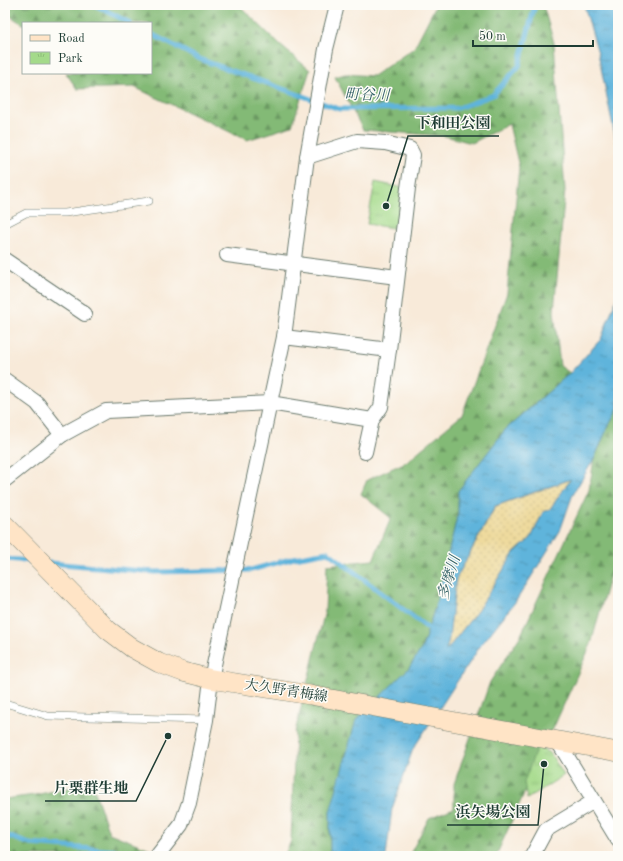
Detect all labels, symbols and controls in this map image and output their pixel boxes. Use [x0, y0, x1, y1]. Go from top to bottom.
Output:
legend [22, 22, 152, 74]
scale bar [473, 22, 593, 48]
text: 50 m [479, 30, 506, 43]
text: Road [58, 33, 85, 45]
text: Park [58, 53, 83, 65]
water label: 町谷川 [344, 86, 392, 104]
callout: 下和田公園 [408, 109, 499, 136]
text: 下和田公園 [415, 115, 491, 132]
water label: 多摩川 [434, 552, 464, 602]
street label: 大久野青梅線 [243, 677, 329, 704]
callout: 片栗群生地 [45, 774, 136, 801]
text: 片栗群生地 [53, 780, 129, 797]
callout: 浜矢場公園 [447, 798, 538, 825]
text: 浜矢場公園 [455, 803, 531, 821]

